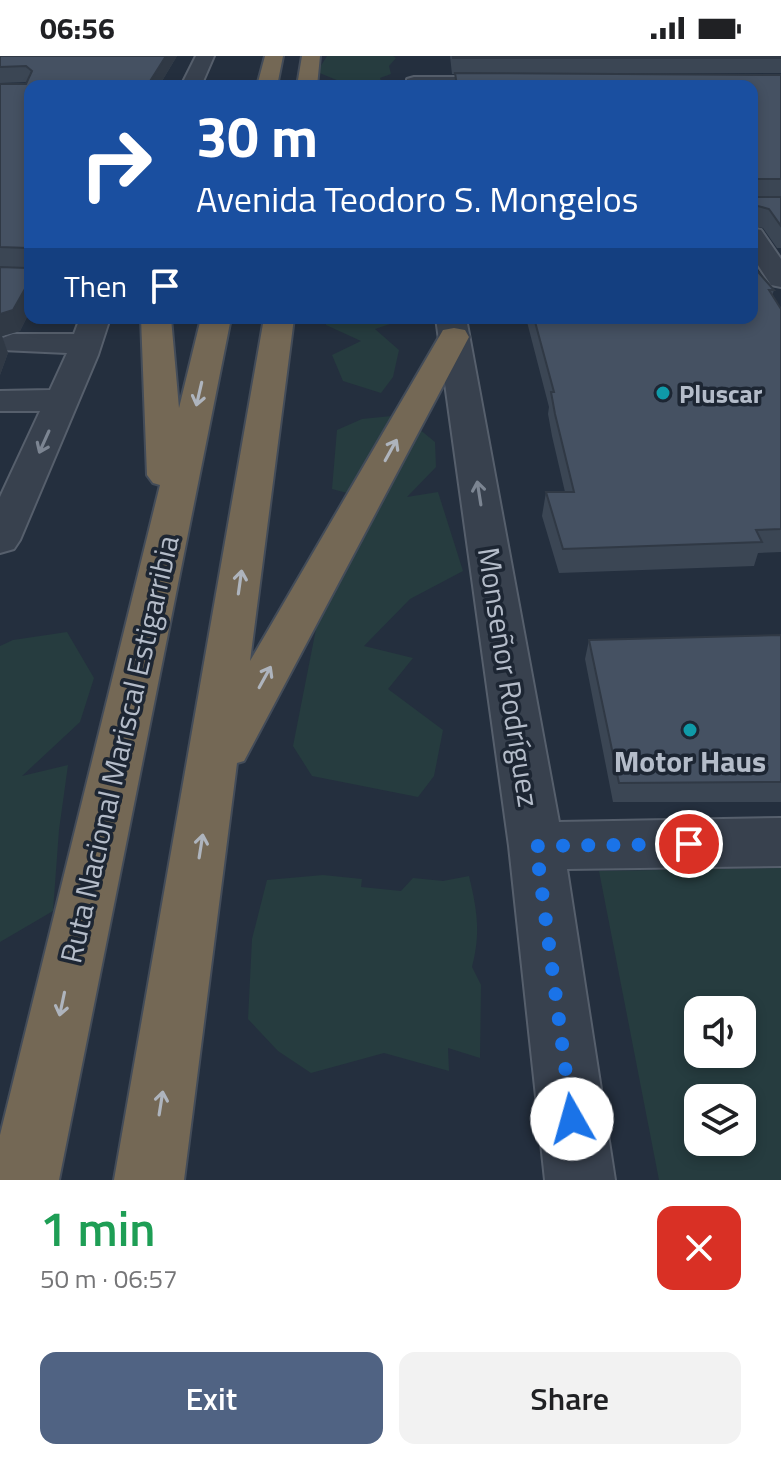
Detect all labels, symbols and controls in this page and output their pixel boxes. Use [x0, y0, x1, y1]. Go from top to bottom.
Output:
text: 06:56 [40, 5, 115, 51]
text: 30 m [196, 94, 318, 179]
icon: right [64, 112, 168, 216]
text: Avenida Teodoro S. Mongelos [196, 171, 638, 226]
text: Then [64, 263, 127, 309]
icon: arrive [143, 264, 187, 308]
place label: Pluscar [679, 374, 763, 413]
one-way arrow [191, 381, 206, 406]
marker: Pluscar [654, 384, 672, 402]
one-way arrow [35, 429, 50, 453]
one-way arrow [383, 439, 399, 462]
one-way arrow [471, 481, 486, 507]
street label: Ruta Nacional Mariscal Estigarribia [47, 531, 191, 967]
street label: Monseñor Rodríguez [466, 544, 552, 810]
one-way arrow [233, 570, 248, 595]
one-way arrow [257, 666, 273, 690]
marker: Motor Haus [681, 721, 699, 739]
place label: Motor Haus [614, 738, 766, 784]
pin [655, 810, 723, 878]
icon: arrive [667, 822, 711, 866]
one-way arrow [194, 834, 209, 859]
one-way arrow [54, 991, 69, 1017]
map controls [684, 996, 756, 1156]
button: sound [684, 996, 756, 1068]
position arrow [530, 1077, 614, 1161]
button: layers [684, 1084, 756, 1156]
one-way arrow [154, 1091, 169, 1116]
text: 1 min [40, 1192, 155, 1265]
button: close [657, 1206, 741, 1290]
text: 50 m · 06:57 [40, 1259, 178, 1298]
button: Exit [40, 1352, 383, 1444]
button: Share [399, 1352, 741, 1444]

